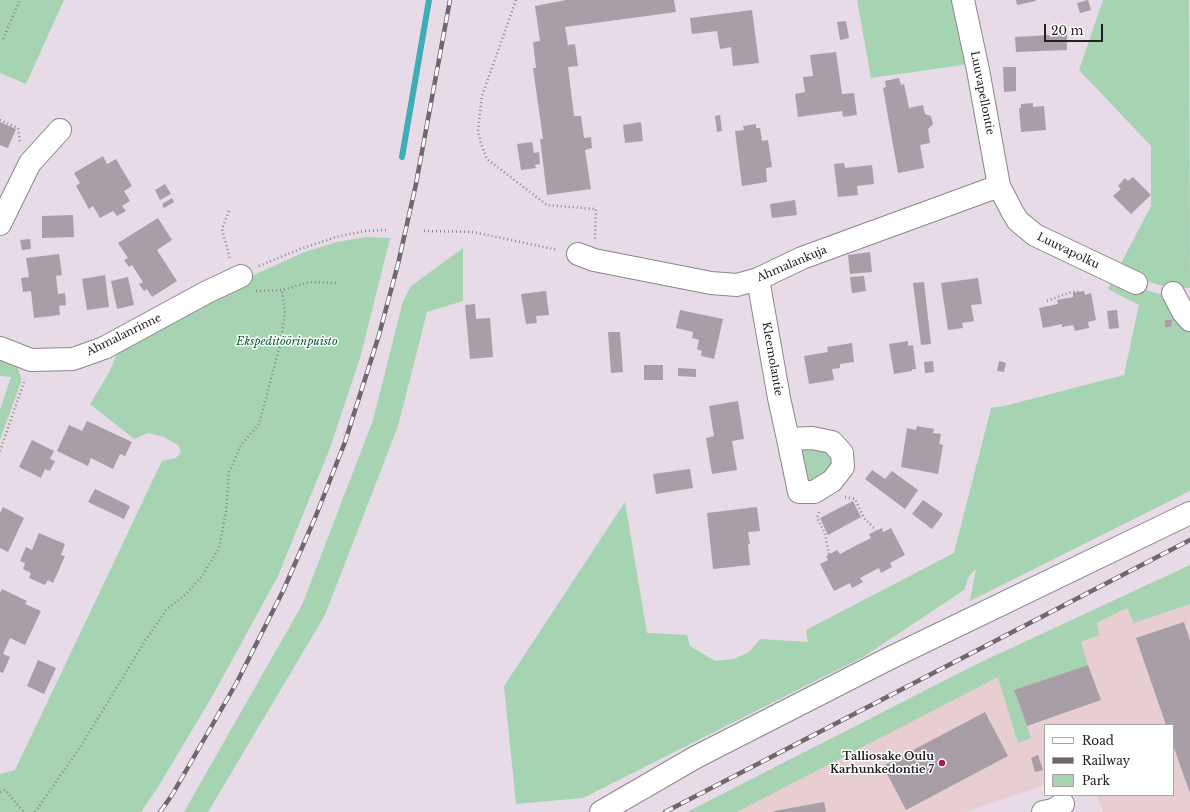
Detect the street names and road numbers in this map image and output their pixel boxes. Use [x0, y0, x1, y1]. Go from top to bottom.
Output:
street label: Luuvapellontie [967, 50, 997, 136]
street label: Luuvapolku [1035, 230, 1101, 272]
street label: Ahmalankuja [755, 243, 829, 285]
street label: Ahmalanrinne [84, 311, 164, 359]
street label: Kleemolantie [759, 321, 785, 397]

